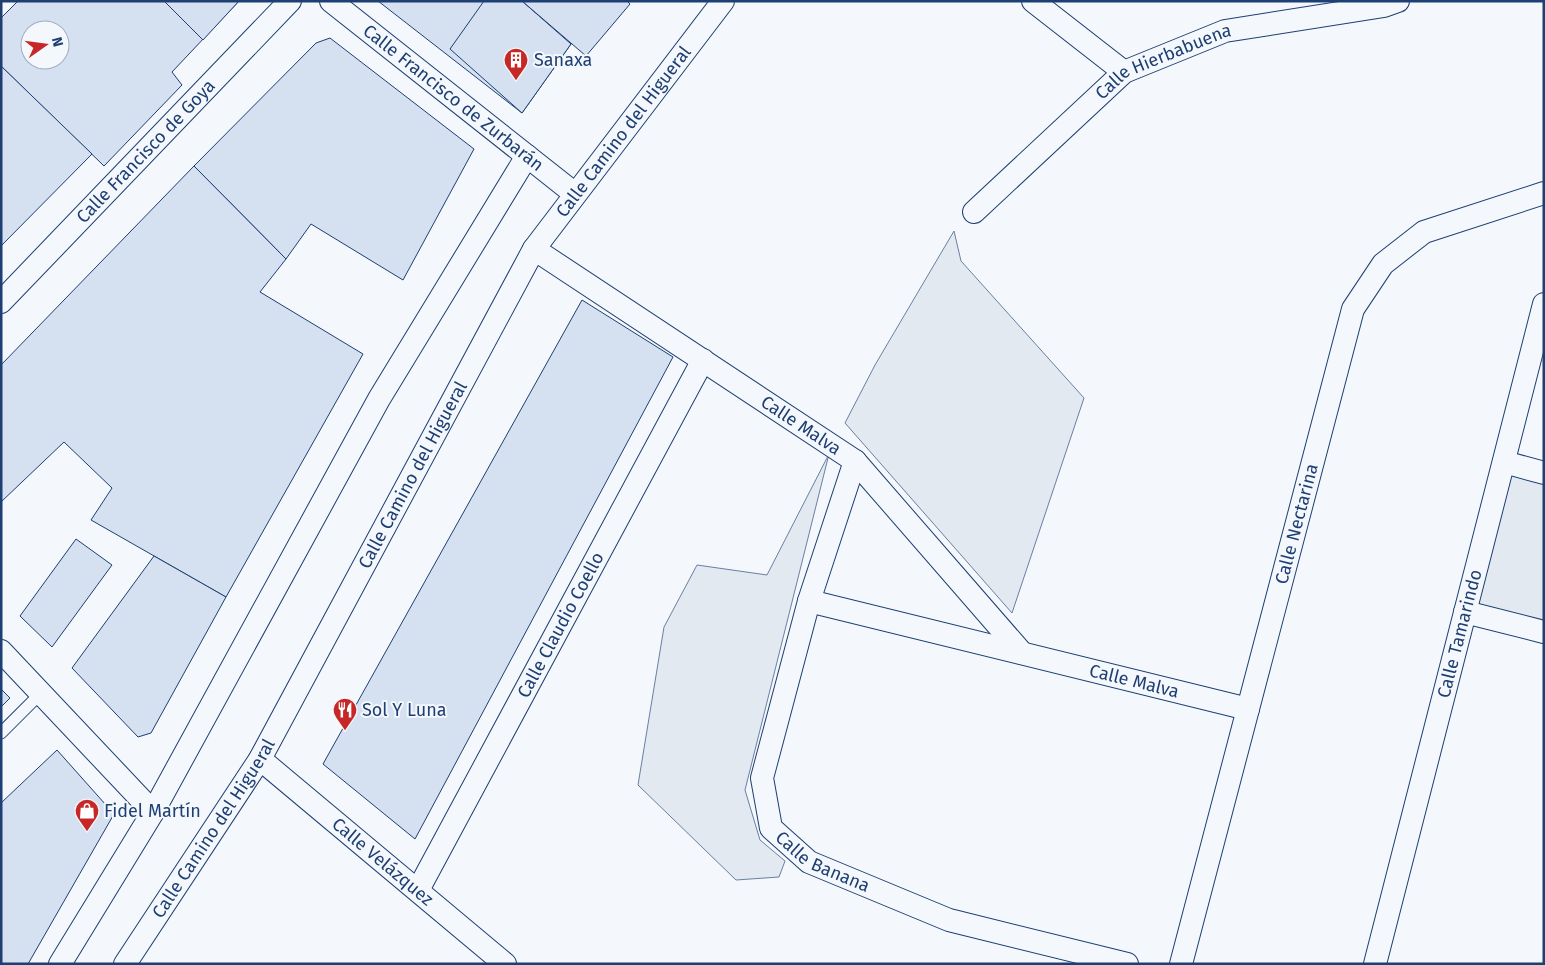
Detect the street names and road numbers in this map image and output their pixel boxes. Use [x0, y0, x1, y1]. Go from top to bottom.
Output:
street label: Calle Hierbabuena [1091, 19, 1233, 104]
street label: Calle Francisco de Zurbarán [359, 20, 548, 176]
street label: Calle Camino del Higueral [551, 42, 696, 222]
street label: Calle Francisco de Goya [72, 75, 220, 228]
street label: Calle Camino del Higueral [353, 377, 472, 572]
street label: Calle Malva [757, 391, 845, 460]
street label: Calle Nectarina [1270, 461, 1323, 587]
street label: Calle Claudio Coello [512, 548, 609, 702]
street label: Calle Tamarindo [1433, 567, 1487, 700]
street label: Calle Malva [1087, 659, 1181, 703]
street label: Calle Camino del Higueral [147, 735, 280, 922]
street label: Calle Velázquez [328, 813, 438, 910]
street label: Calle Banana [771, 826, 873, 897]

